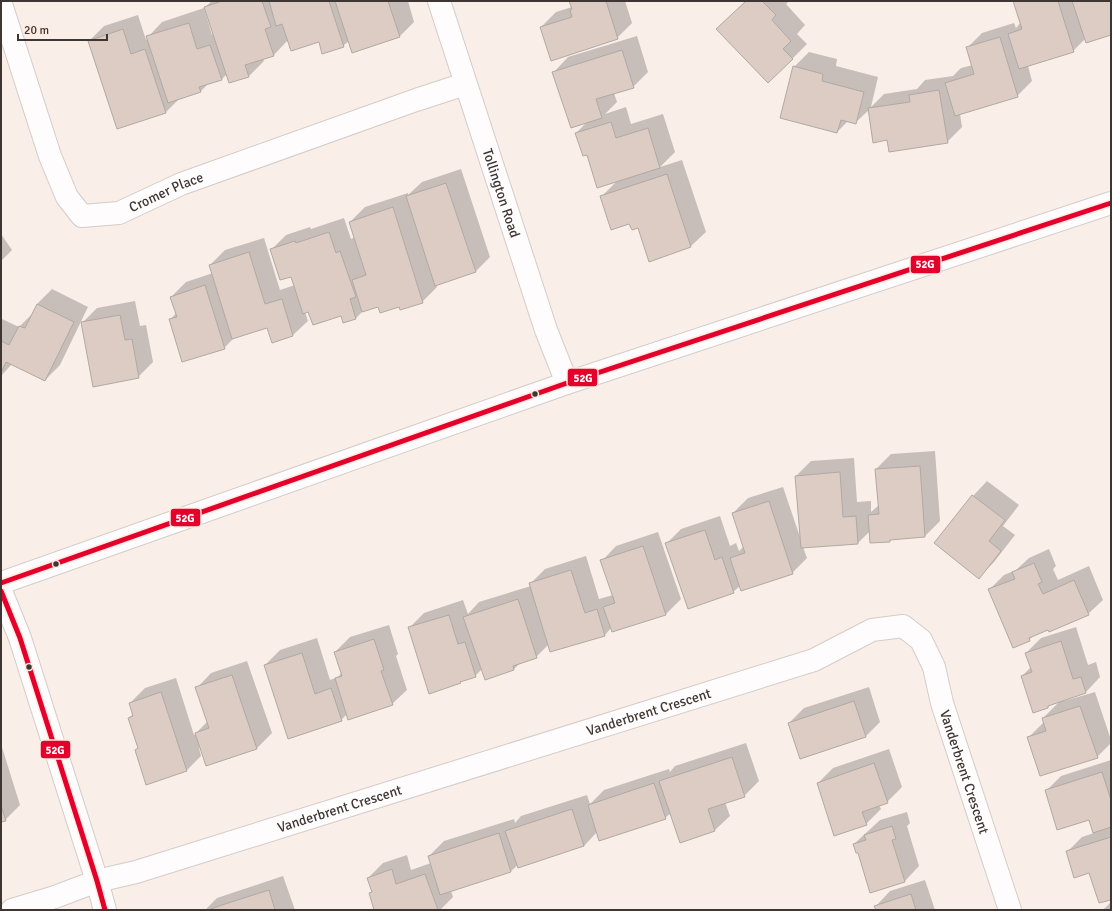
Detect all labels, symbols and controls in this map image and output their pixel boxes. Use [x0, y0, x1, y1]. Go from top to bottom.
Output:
scale bar [18, 16, 107, 42]
text: 20 m [24, 23, 49, 38]
street label: Tollington Road [479, 146, 524, 240]
street label: Cromer Place [126, 168, 206, 216]
line badge: 52G [910, 255, 941, 274]
text: 52G [915, 258, 935, 271]
line badge: 52G [567, 368, 598, 387]
text: 52G [573, 372, 593, 385]
unlabelled marker [530, 389, 540, 399]
line badge: 52G [170, 508, 201, 527]
text: 52G [175, 512, 195, 525]
unlabelled marker [51, 559, 61, 569]
unlabelled marker [24, 662, 34, 672]
street label: Vanderbrent Crescent [584, 684, 713, 739]
street label: Vanderbrent Crescent [936, 708, 993, 836]
line badge: 52G [40, 740, 71, 759]
text: 52G [45, 744, 65, 757]
street label: Vanderbrent Crescent [275, 781, 404, 836]

